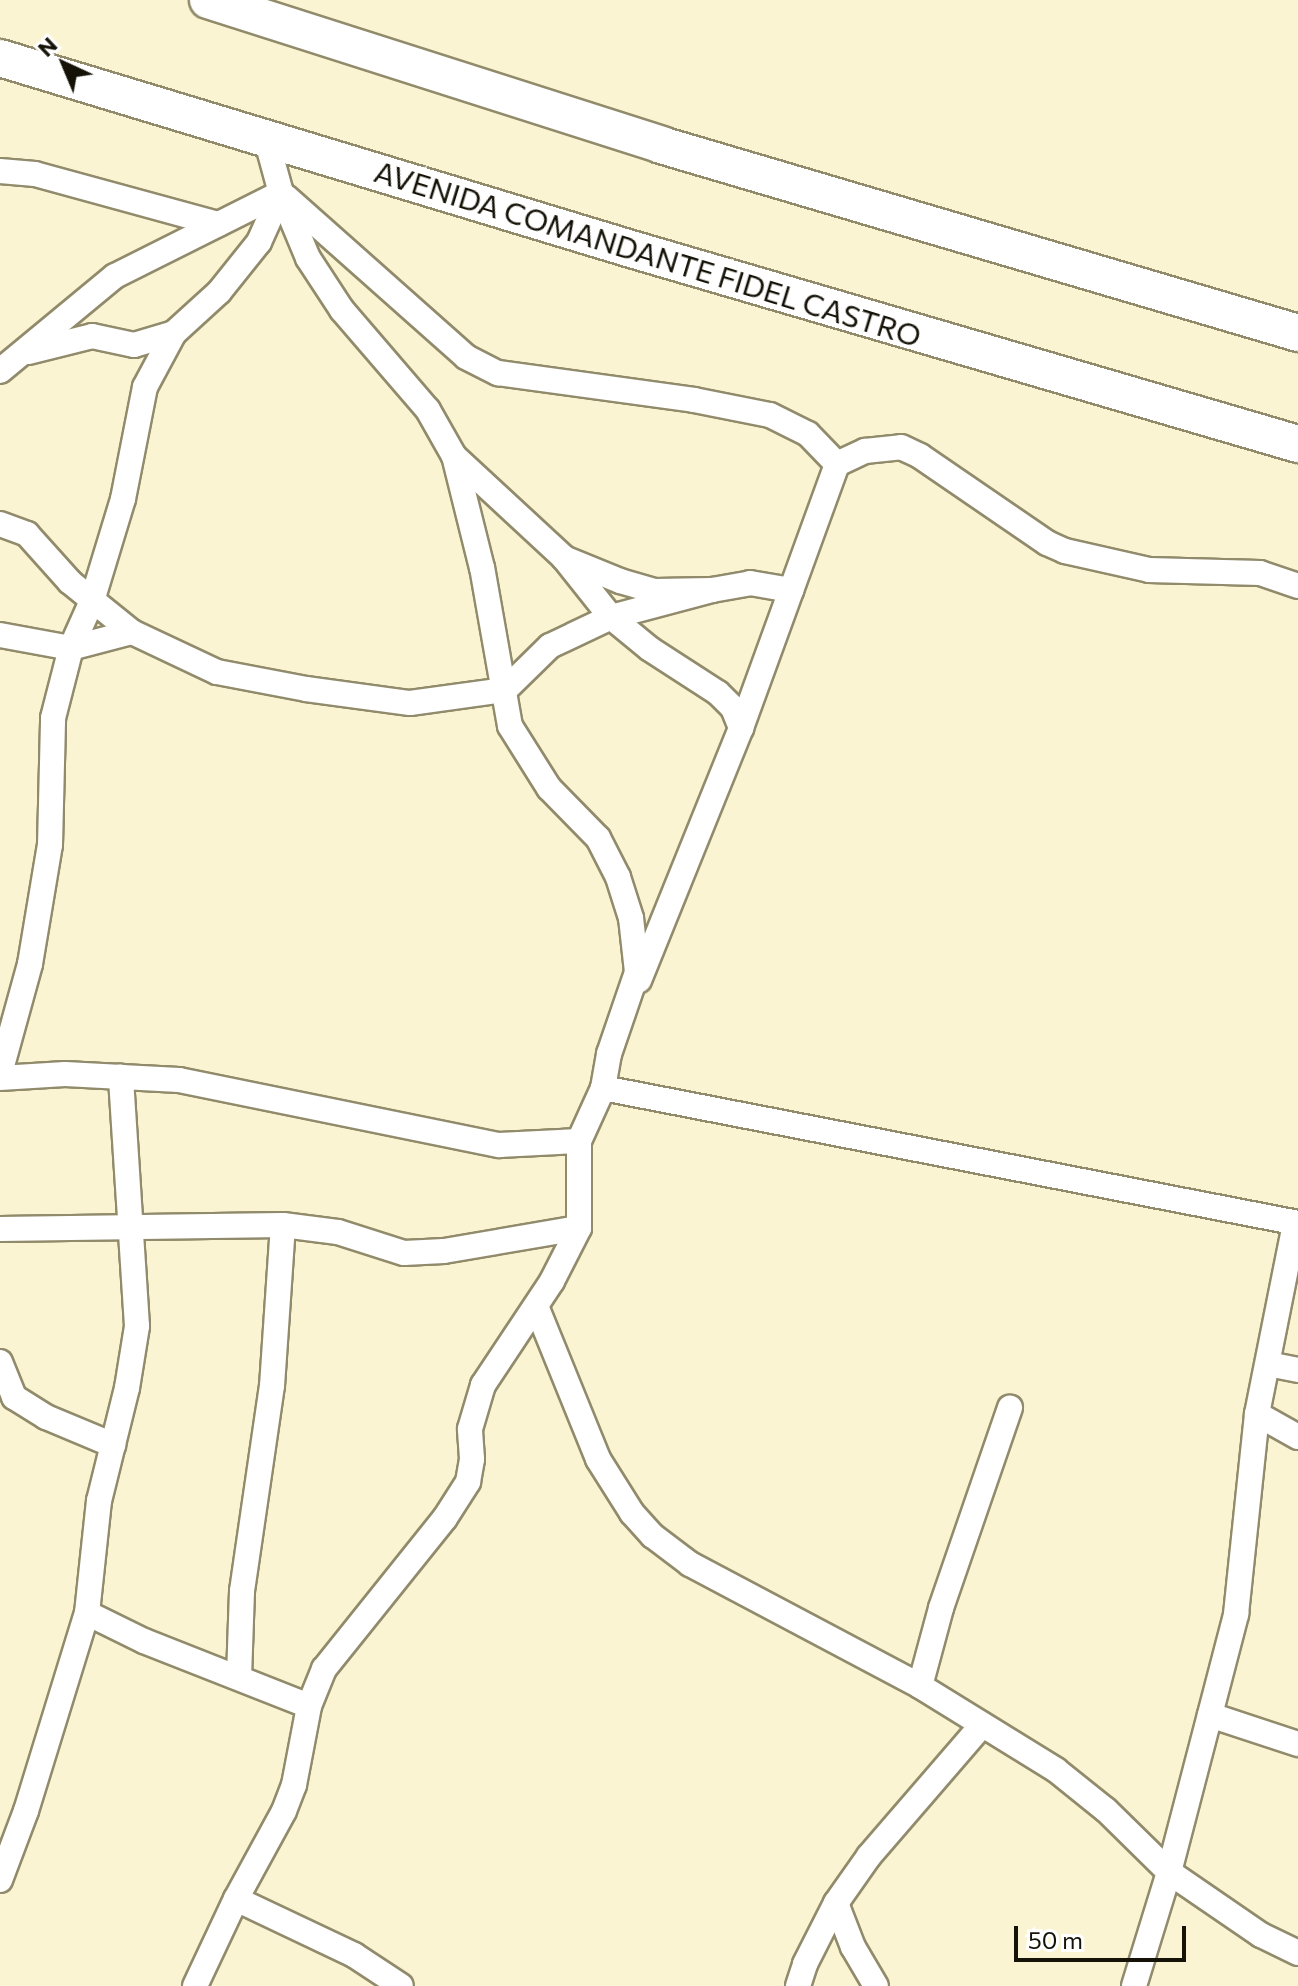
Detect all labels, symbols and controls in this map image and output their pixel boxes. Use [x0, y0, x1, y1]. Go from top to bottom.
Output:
north arrow [24, 24, 104, 104]
text: N [32, 31, 62, 62]
street label: AVENIDA COMANDANTE FIDEL CASTRO [370, 153, 926, 353]
scale bar [1018, 1910, 1190, 1960]
text: 50 m [1028, 1925, 1083, 1954]

